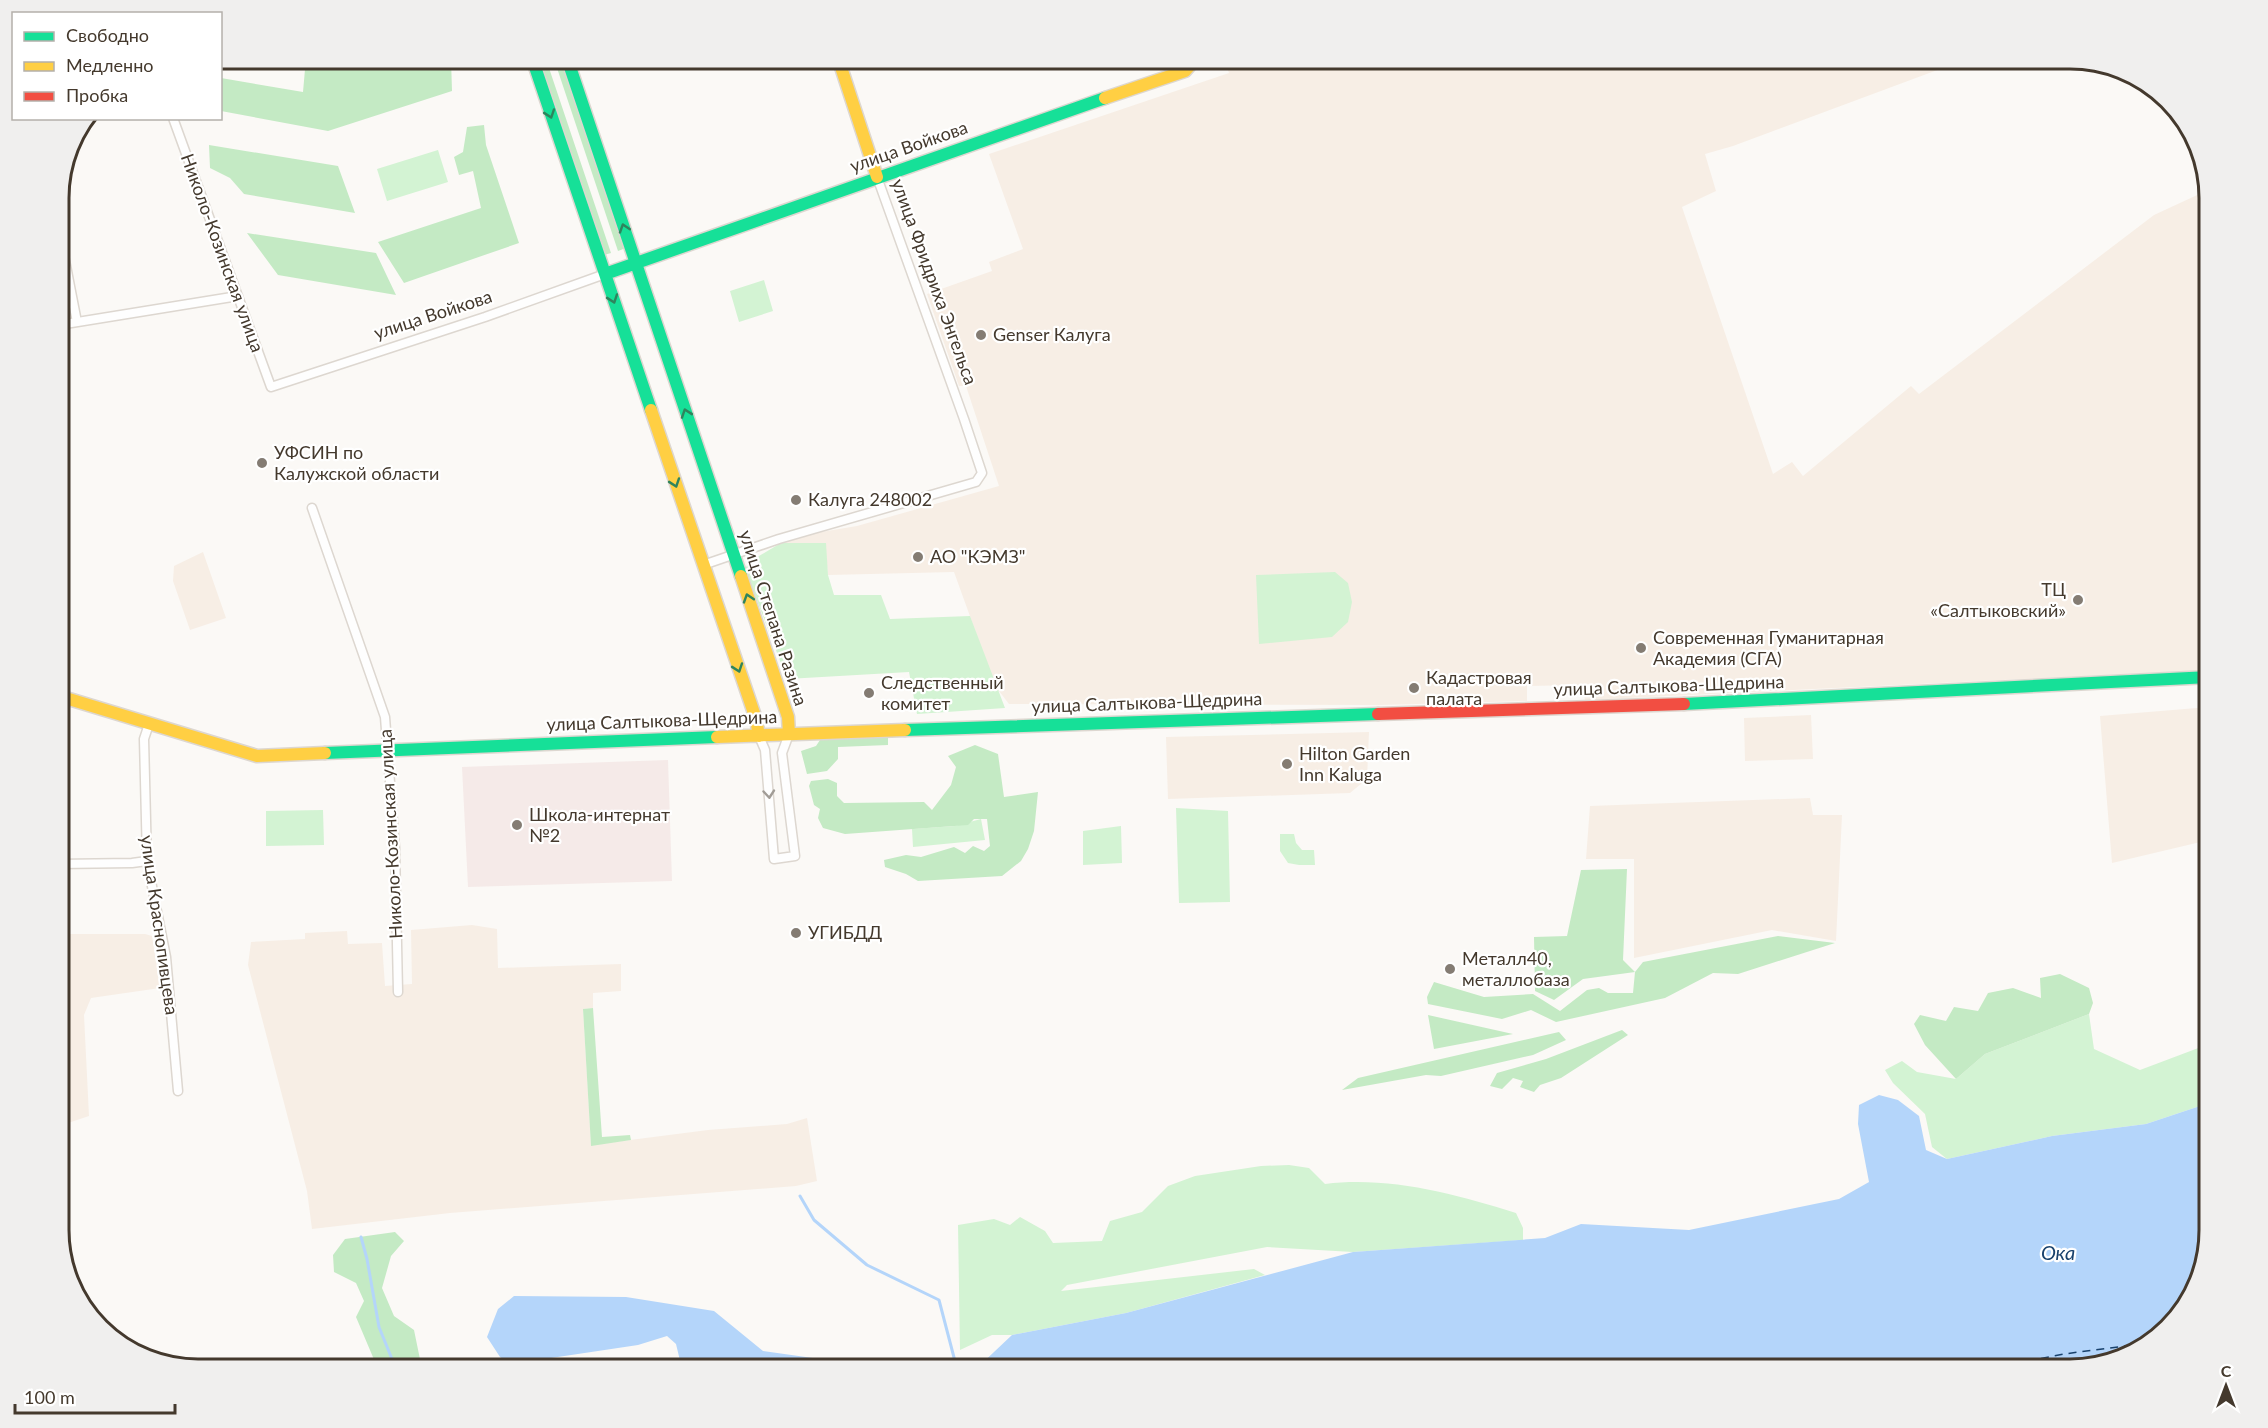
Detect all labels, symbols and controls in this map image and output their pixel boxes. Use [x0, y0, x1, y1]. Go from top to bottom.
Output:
legend [12, 12, 222, 120]
text: Свободно [66, 24, 149, 46]
text: Медленно [66, 54, 154, 76]
text: Пробка [66, 84, 128, 106]
one-way arrow [543, 108, 556, 119]
street label: улица Войкова [847, 116, 970, 176]
street label: Николо-Козинская улица [177, 150, 269, 355]
street label: улица Фридриха Энгельса [887, 176, 982, 388]
one-way arrow [619, 223, 631, 234]
street label: улица Войкова [371, 285, 495, 343]
one-way arrow [606, 293, 618, 304]
place label: Genser Калуга [993, 323, 1111, 345]
marker: Genser Калуга [974, 328, 988, 342]
one-way arrow [681, 408, 693, 419]
place label: УФСИН по Калужской области [274, 441, 439, 484]
marker: УФСИН по Калужской области [255, 456, 269, 470]
one-way arrow [668, 477, 681, 488]
place label: Калуга 248002 [808, 488, 932, 510]
marker: Калуга 248002 [789, 493, 803, 507]
street label: улица Степана Разина [735, 527, 813, 708]
place label: АО "КЭМЗ" [930, 545, 1026, 567]
marker: АО "КЭМЗ" [911, 550, 925, 564]
place label: ТЦ «Салтыковский» [1930, 578, 2066, 621]
one-way arrow [743, 593, 755, 604]
marker: ТЦ «Салтыковский» [2071, 593, 2085, 607]
place label: Современная Гуманитарная Академия (СГА) [1653, 626, 1884, 669]
marker: Современная Гуманитарная Академия (СГА) [1634, 641, 1648, 655]
one-way arrow [731, 662, 743, 673]
place label: Кадастровая палата [1426, 666, 1532, 709]
street label: улица Салтыкова-Щедрина [1553, 670, 1785, 700]
place label: Следственный комитет [881, 671, 1004, 714]
marker: Кадастровая палата [1407, 681, 1421, 695]
marker: Следственный комитет [862, 686, 876, 700]
street label: улица Салтыкова-Щедрина [1031, 687, 1263, 717]
street label: улица Салтыкова-Щедрина [546, 705, 778, 735]
street label: Николо-Козинская улица [374, 729, 406, 939]
place label: Hilton Garden Inn Kaluga [1299, 742, 1410, 785]
marker: Hilton Garden Inn Kaluga [1280, 757, 1294, 771]
one-way arrow [762, 789, 775, 798]
place label: Школа-интернат №2 [529, 803, 670, 846]
marker: Школа-интернат №2 [510, 818, 524, 832]
street label: улица Краснопивцева [136, 834, 183, 1016]
place label: УГИБДД [808, 921, 882, 943]
marker: УГИБДД [789, 926, 803, 940]
place label: Металл40, металлобаза [1462, 947, 1570, 990]
marker: Металл40, металлобаза [1443, 962, 1457, 976]
water label: Ока [2041, 1240, 2075, 1264]
north arrow [2196, 1356, 2256, 1416]
text: С [2221, 1361, 2232, 1380]
scale bar [15, 1377, 176, 1415]
text: 100 m [24, 1386, 75, 1408]

